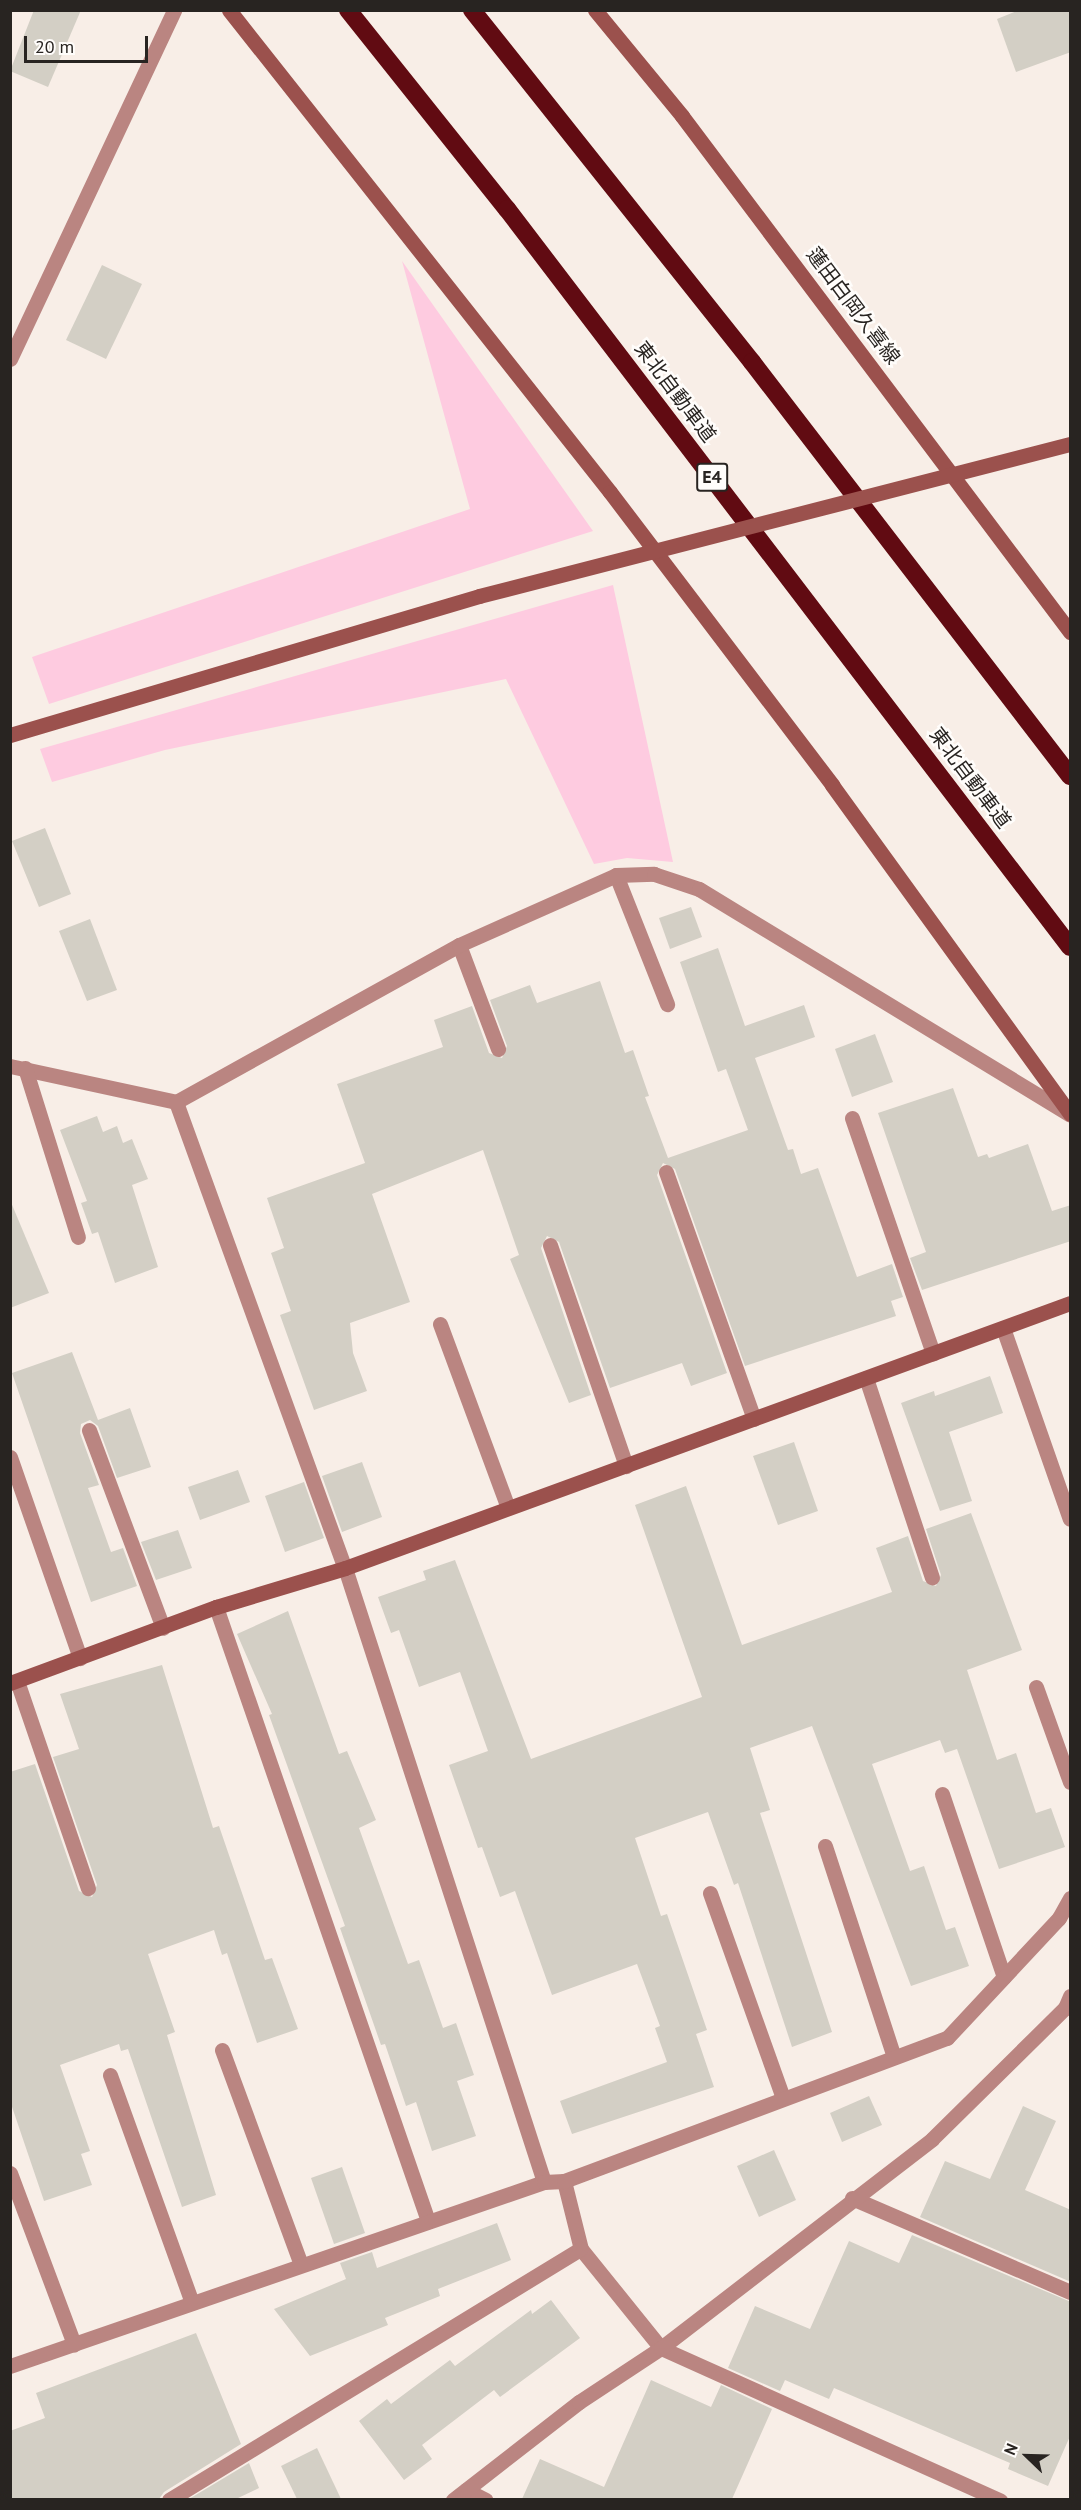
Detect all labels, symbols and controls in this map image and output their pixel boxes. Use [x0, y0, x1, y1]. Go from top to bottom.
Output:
scale bar [27, 24, 152, 62]
text: 20 m [35, 35, 74, 58]
street label: 蓮田白岡久喜線 [801, 243, 905, 369]
street label: 東北自動車道 [629, 337, 721, 447]
road number: E4 [696, 462, 728, 492]
street label: 東北自動車道 [924, 723, 1016, 833]
north arrow [997, 2426, 1057, 2486]
text: N [999, 2440, 1022, 2458]

